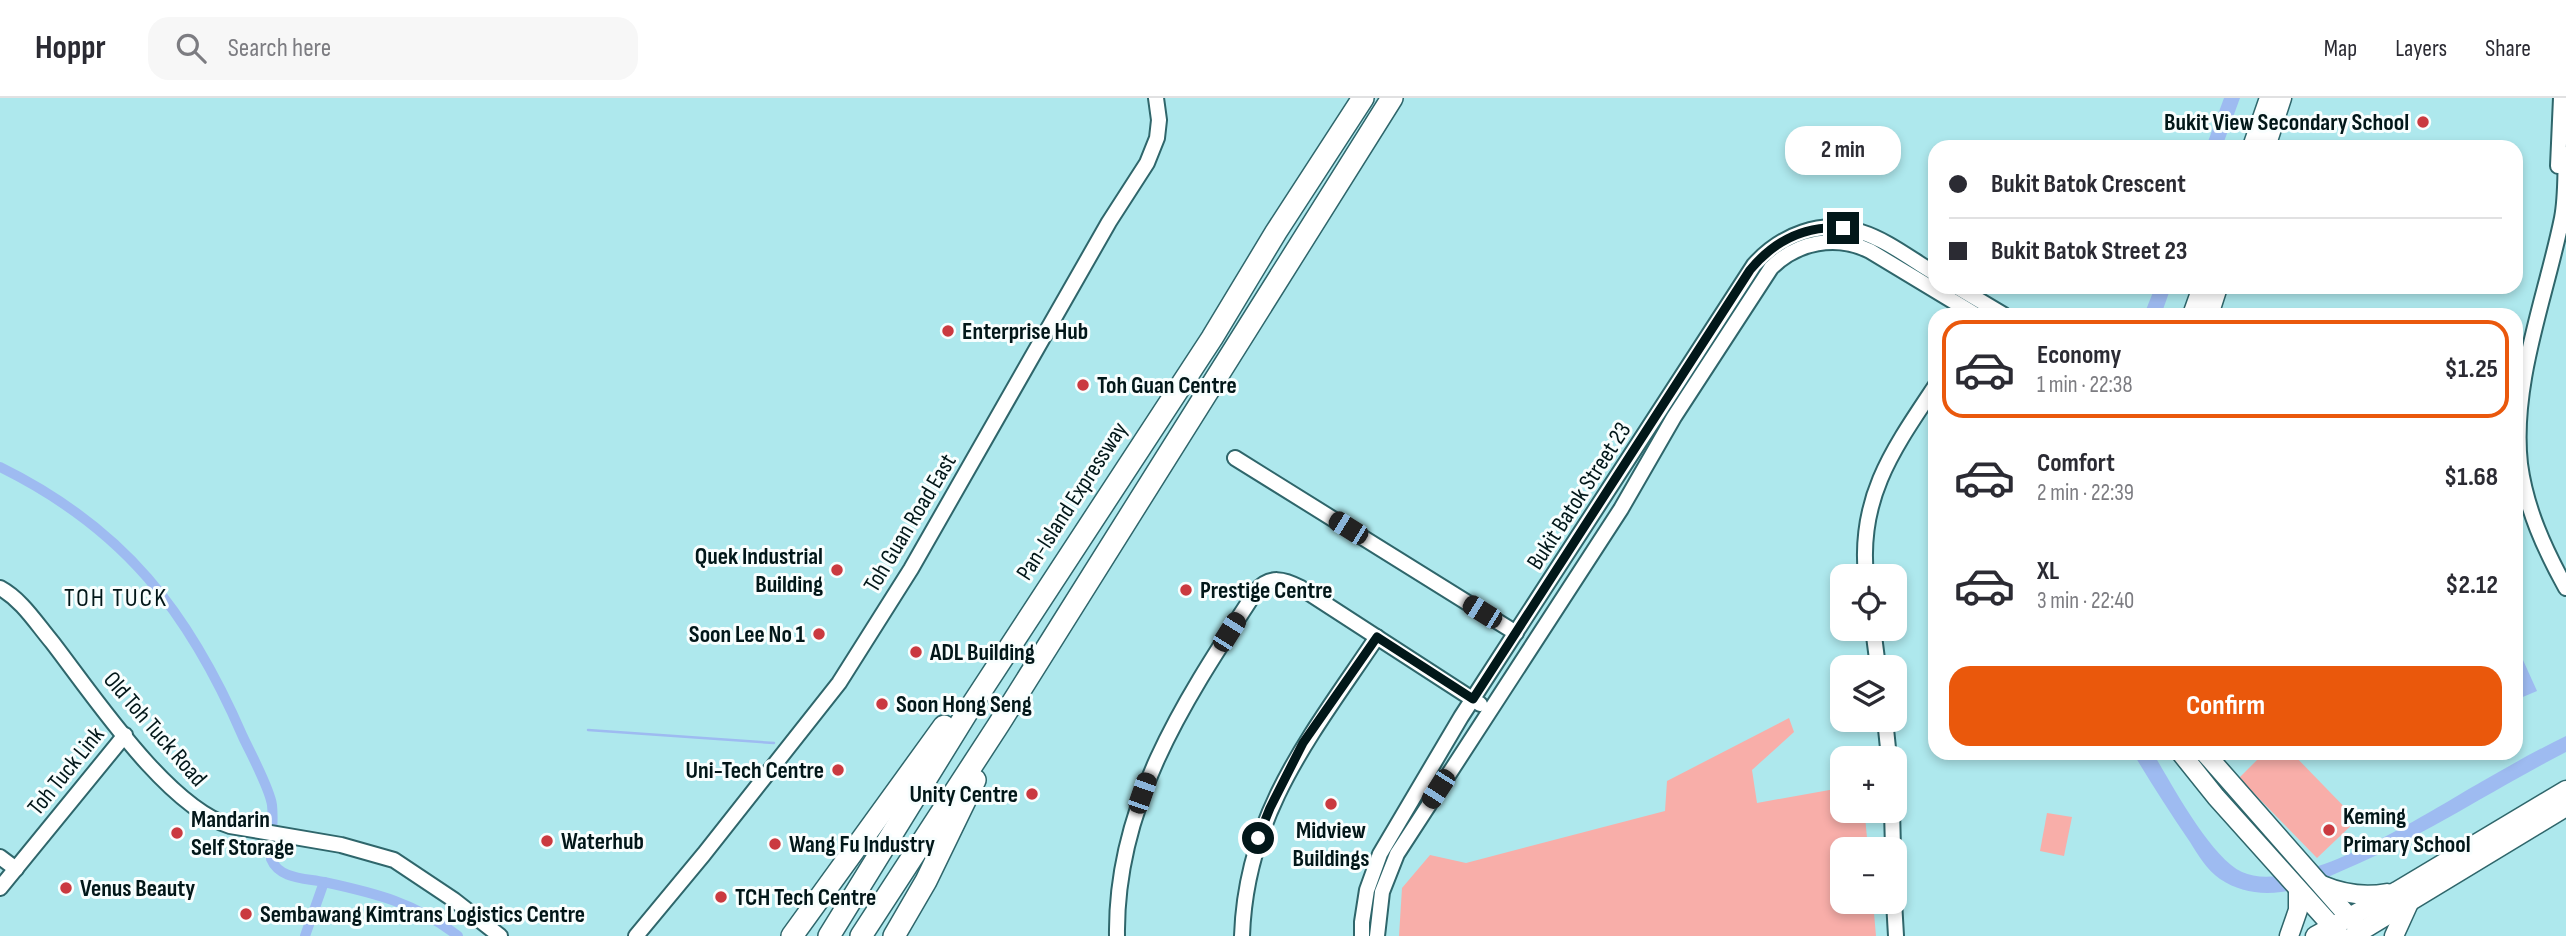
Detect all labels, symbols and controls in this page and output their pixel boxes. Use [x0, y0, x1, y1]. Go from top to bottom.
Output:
search box [148, 17, 638, 80]
text: Hoppr [35, 28, 106, 68]
icon: search [172, 29, 210, 67]
text: Search here [228, 33, 331, 64]
text: Map [2324, 34, 2357, 63]
text: Layers [2395, 34, 2447, 63]
text: Share [2485, 34, 2531, 63]
place label: Bukit View Secondary School [2164, 108, 2409, 137]
marker: Bukit View Secondary School [2415, 114, 2431, 130]
callout: 2 min [1785, 127, 1901, 176]
text: 2 min [1821, 136, 1865, 164]
text: Bukit Batok Crescent [1991, 169, 2186, 200]
route end [1827, 212, 1859, 244]
text: Bukit Batok Street 23 [1991, 236, 2187, 267]
place label: Enterprise Hub [962, 317, 1088, 346]
marker: Enterprise Hub [940, 323, 956, 339]
icon: car [1953, 338, 2016, 401]
text: Economy [2037, 340, 2121, 371]
text: $1.25 [2445, 354, 2498, 385]
place label: Toh Guan Centre [1097, 371, 1237, 400]
text: 1 min · 22:38 [2037, 371, 2133, 399]
marker: Toh Guan Centre [1075, 377, 1091, 393]
street label: Pan-Island Expressway [1010, 416, 1134, 586]
street label: Bukit Batok Street 23 [1521, 417, 1637, 575]
icon: car [1953, 446, 2016, 509]
text: Comfort [2037, 448, 2115, 479]
street label: Toh Guan Road East [857, 449, 963, 597]
text: $1.68 [2444, 462, 2498, 493]
text: 2 min · 22:39 [2037, 479, 2134, 507]
car [1325, 508, 1372, 548]
place label: Quek Industrial Building [695, 542, 823, 599]
icon: car [1953, 554, 2016, 617]
text: XL [2037, 556, 2059, 587]
marker: Quek Industrial Building [829, 562, 845, 578]
map controls [1830, 564, 1907, 914]
button: locate [1830, 564, 1907, 641]
text: $2.12 [2445, 570, 2498, 601]
place label: Prestige Centre [1200, 576, 1333, 605]
marker: Prestige Centre [1178, 582, 1194, 598]
district label: TOH TUCK [64, 583, 168, 614]
text: 3 min · 22:40 [2037, 587, 2134, 615]
car [1459, 592, 1506, 632]
car [1209, 609, 1250, 655]
place label: Soon Lee No 1 [689, 620, 806, 649]
marker: Soon Lee No 1 [811, 626, 827, 642]
place label: ADL Building [929, 638, 1035, 667]
marker: ADL Building [908, 644, 924, 660]
button: layers [1830, 655, 1907, 732]
street label: Old Toh Tuck Road [97, 666, 213, 792]
button: Confirm [1949, 666, 2502, 746]
place label: Soon Hong Seng [896, 690, 1032, 719]
marker: Soon Hong Seng [874, 696, 890, 712]
street label: Toh Tuck Link [21, 721, 111, 821]
button: + [1830, 746, 1907, 823]
place label: Uni-Tech Centre [686, 756, 824, 785]
marker: Uni-Tech Centre [830, 762, 846, 778]
car [1418, 766, 1459, 812]
car [1126, 770, 1159, 816]
place label: Unity Centre [910, 780, 1018, 809]
marker: Unity Centre [1024, 786, 1040, 802]
marker: Midview Buildings [1323, 796, 1339, 812]
place label: Keming Primary School [2343, 802, 2471, 859]
place label: Mandarin Self Storage [191, 805, 294, 862]
place label: Midview Buildings [1293, 816, 1369, 873]
route start [1242, 822, 1274, 854]
marker: Keming Primary School [2321, 822, 2337, 838]
marker: Mandarin Self Storage [169, 825, 185, 841]
place label: Waterhub [561, 827, 644, 856]
place label: Wang Fu Industry [789, 830, 935, 859]
marker: Waterhub [539, 833, 555, 849]
marker: Wang Fu Industry [767, 836, 783, 852]
button: − [1830, 837, 1907, 914]
place label: Venus Beauty [80, 874, 195, 903]
marker: Venus Beauty [58, 880, 74, 896]
place label: TCH Tech Centre [735, 883, 876, 912]
marker: TCH Tech Centre [713, 889, 729, 905]
place label: Sembawang Kimtrans Logistics Centre [260, 900, 585, 929]
marker: Sembawang Kimtrans Logistics Centre [238, 906, 254, 922]

